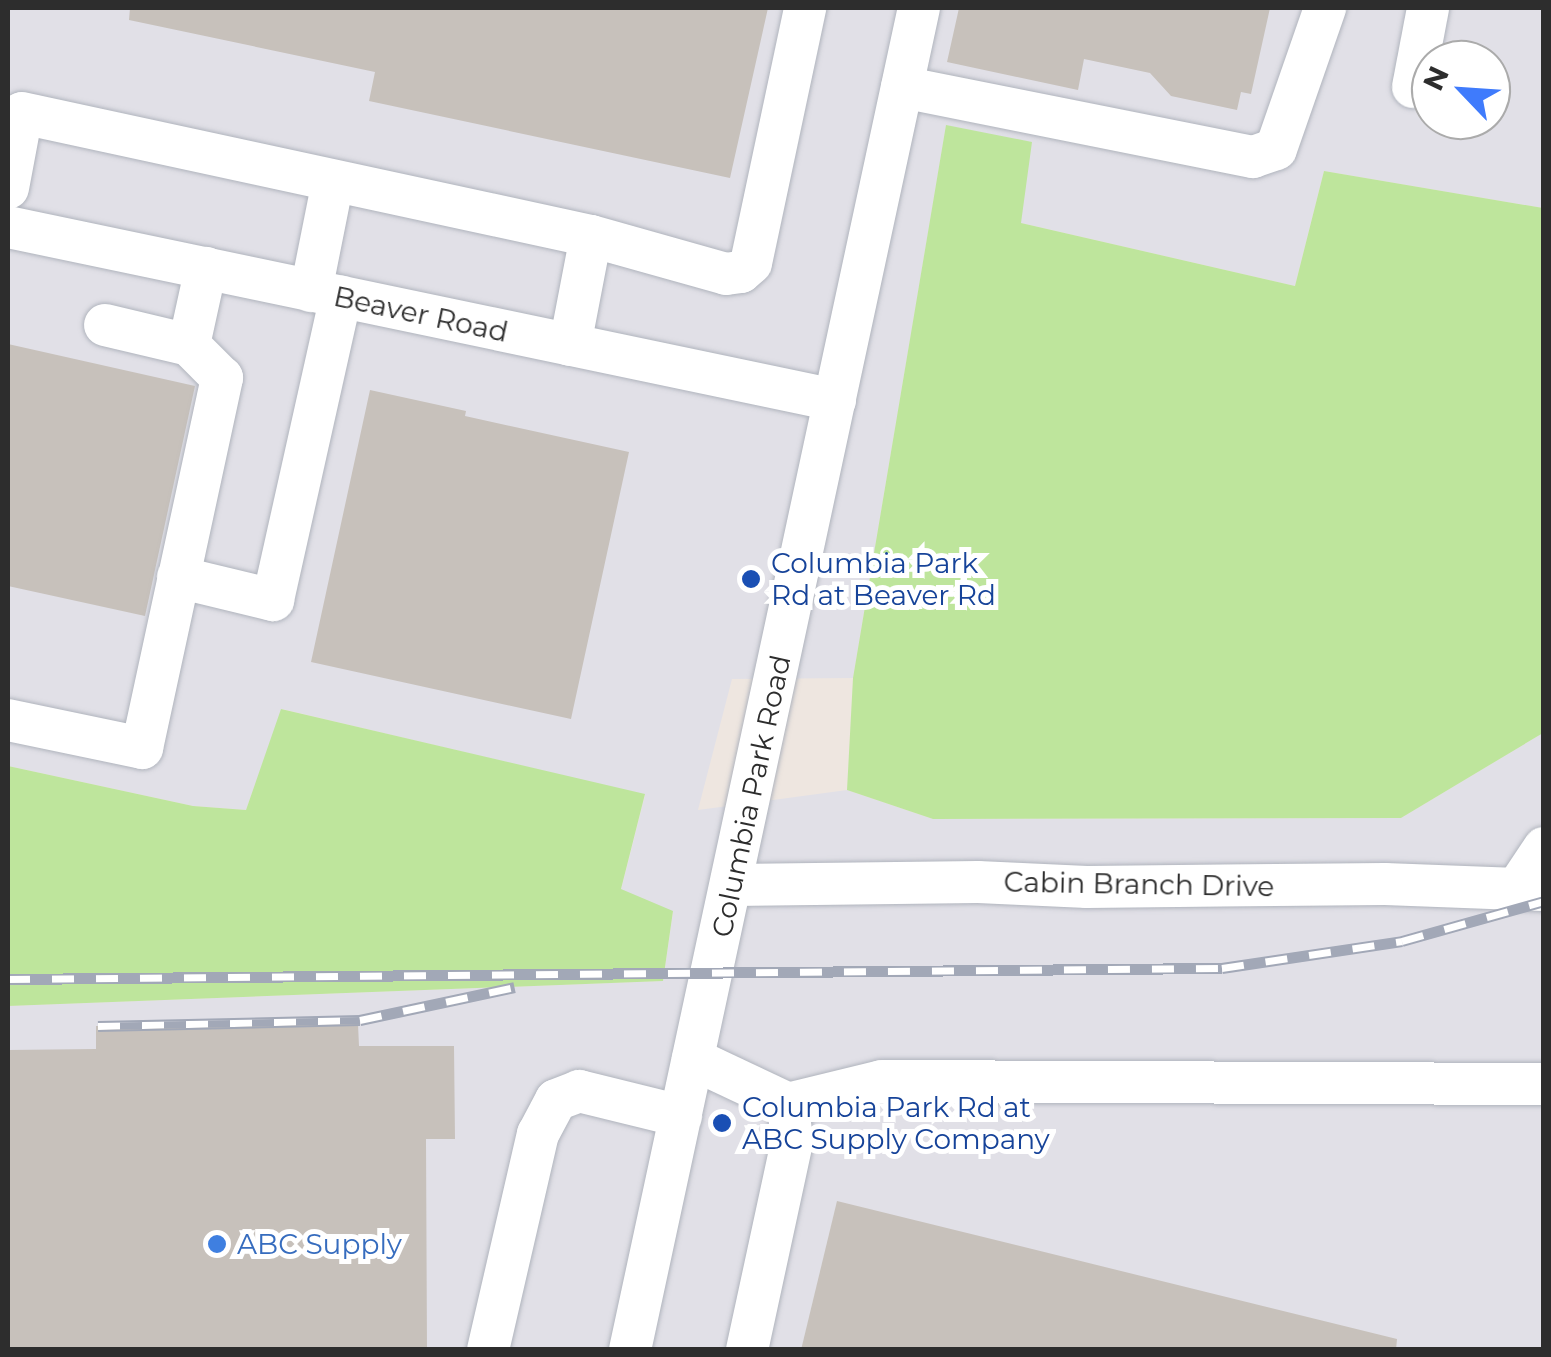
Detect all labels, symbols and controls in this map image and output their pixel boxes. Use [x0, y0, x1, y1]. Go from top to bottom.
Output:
north arrow [1411, 40, 1511, 140]
text: N [1415, 61, 1456, 96]
street label: Beaver Road [331, 279, 511, 349]
place label: Columbia Park Rd at Beaver Rd [771, 546, 996, 612]
marker: Columbia Park Rd at Beaver Rd [740, 568, 762, 590]
street label: Columbia Park Road [705, 652, 797, 940]
street label: Cabin Branch Drive [1003, 865, 1275, 903]
place label: Columbia Park Rd at ABC Supply Company [742, 1090, 1050, 1156]
marker: Columbia Park Rd at ABC Supply Company [711, 1112, 733, 1134]
place label: ABC Supply [237, 1227, 402, 1261]
marker: ABC Supply [206, 1233, 228, 1255]

